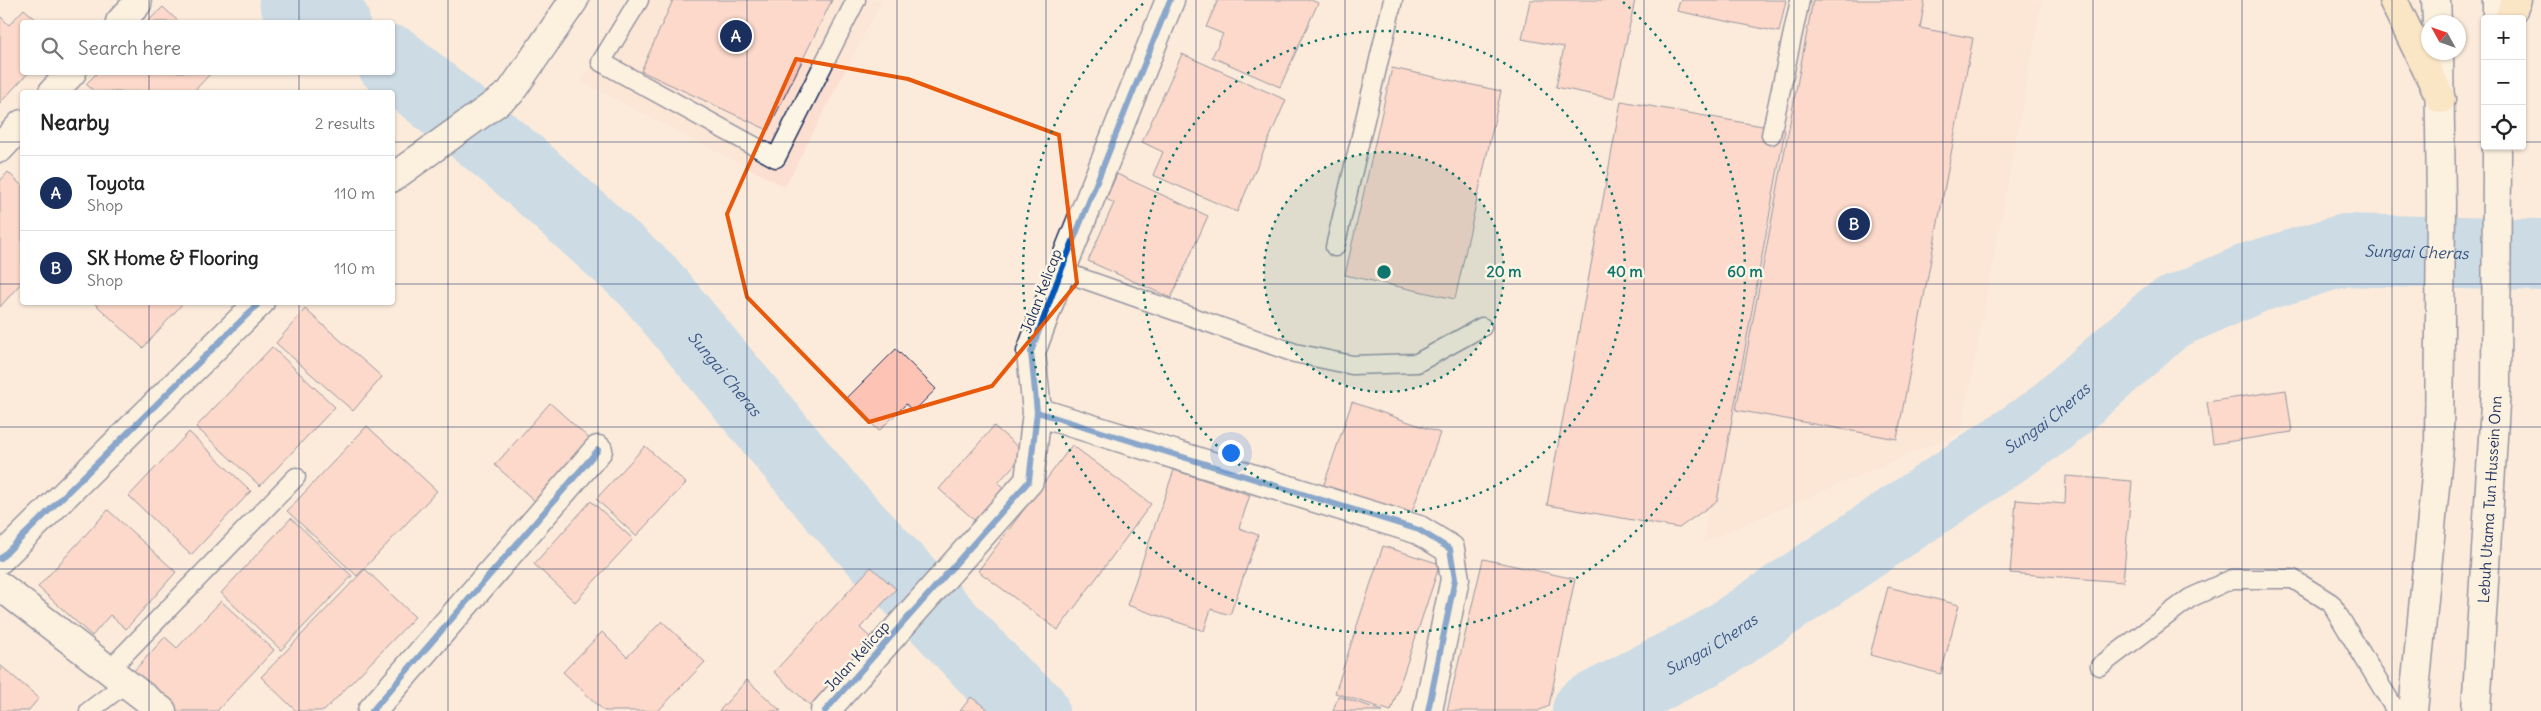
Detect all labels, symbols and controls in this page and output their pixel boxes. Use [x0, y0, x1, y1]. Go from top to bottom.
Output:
north arrow [2421, 15, 2466, 60]
map controls [2481, 15, 2526, 150]
button: + [2481, 15, 2526, 60]
pin: A [720, 17, 752, 55]
search box [20, 20, 395, 75]
icon: search [38, 34, 66, 62]
text: Search here [78, 36, 181, 60]
button: − [2481, 60, 2526, 105]
button: locate [2481, 105, 2526, 150]
text: Nearby [40, 109, 110, 136]
text: 2 results [315, 113, 375, 133]
text: Toyota [87, 171, 145, 195]
text: A [51, 183, 61, 203]
text: 110 m [334, 183, 375, 203]
text: Shop [87, 195, 123, 215]
pin: B [1838, 205, 1870, 243]
water label: Sungai Cheras [2364, 240, 2469, 263]
text: SK Home & Flooring [87, 246, 259, 270]
street label: Jalan Kelicap [1016, 246, 1066, 336]
text: B [51, 258, 61, 278]
text: 110 m [334, 258, 375, 278]
text: 20 m [1487, 262, 1521, 281]
text: 40 m [1607, 262, 1643, 281]
text: 60 m [1727, 262, 1763, 281]
centre of rings [1375, 263, 1393, 281]
text: Shop [87, 270, 123, 290]
water label: Sungai Cheras [684, 327, 766, 421]
water label: Sungai Cheras [2000, 378, 2094, 458]
street label: Lebuh Utama Tun Hussein Onn [2473, 395, 2505, 604]
your location [1218, 440, 1244, 466]
water label: Sungai Cheras [1661, 609, 1762, 679]
street label: Jalan Kelicap [820, 617, 894, 695]

